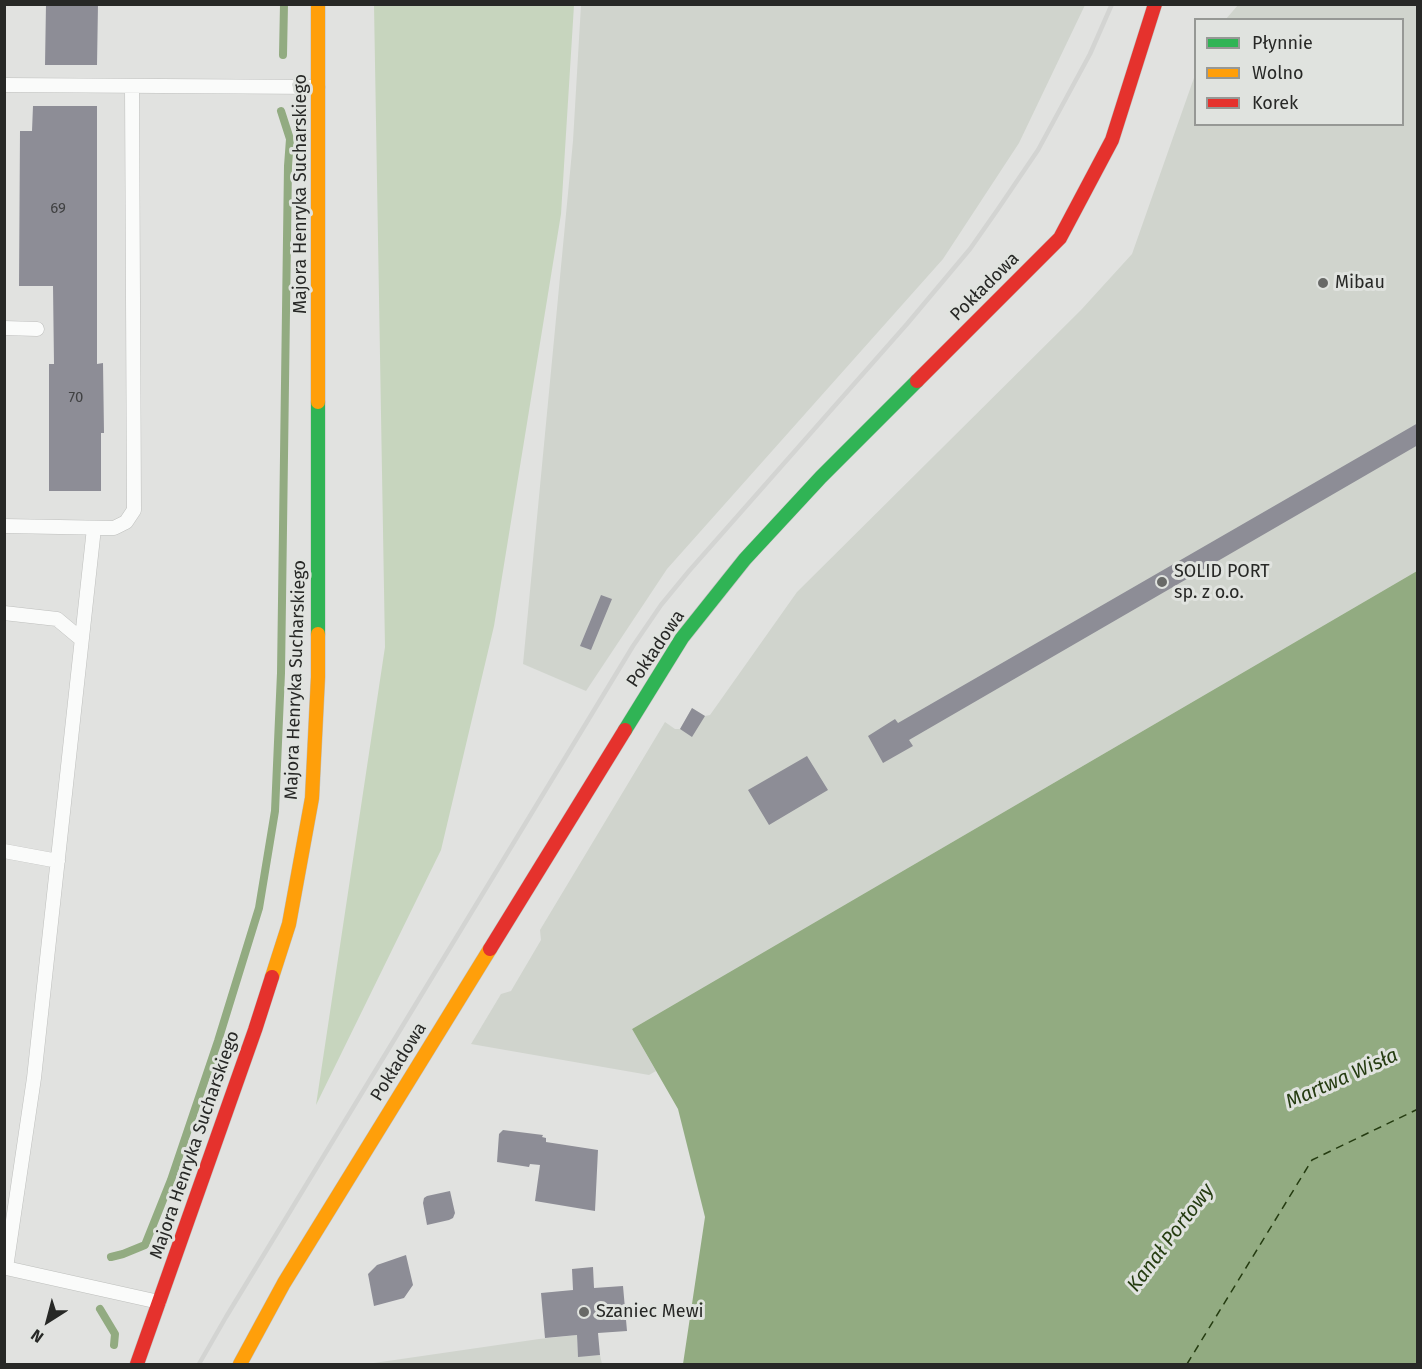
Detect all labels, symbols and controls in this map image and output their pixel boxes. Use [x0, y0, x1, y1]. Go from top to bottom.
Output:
legend [1194, 18, 1404, 126]
text: Płynnie [1252, 32, 1313, 54]
text: Wolno [1252, 62, 1304, 84]
street label: Majora Henryka Sucharskiego [290, 74, 312, 314]
text: Korek [1252, 92, 1298, 114]
house number: 69 [50, 200, 66, 218]
street label: Pokładowa [946, 248, 1024, 326]
place label: Mibau [1335, 272, 1385, 294]
marker: Mibau [1316, 276, 1330, 290]
house number: 70 [69, 389, 83, 407]
street label: Majora Henryka Sucharskiego [281, 560, 311, 800]
place label: SOLID PORT sp. z o.o. [1174, 561, 1270, 604]
marker: SOLID PORT sp. z o.o. [1155, 575, 1169, 589]
street label: Pokładowa [622, 606, 690, 692]
street label: Pokładowa [366, 1019, 432, 1105]
street label: Majora Henryka Sucharskiego [146, 1028, 244, 1262]
water label: Martwa Wisła [1282, 1044, 1402, 1114]
water label: Kanał Portowy [1123, 1179, 1219, 1297]
north arrow [18, 1291, 78, 1351]
place label: Szaniec Mewi [596, 1301, 704, 1323]
marker: Szaniec Mewi [577, 1305, 591, 1319]
text: N [27, 1325, 47, 1347]

